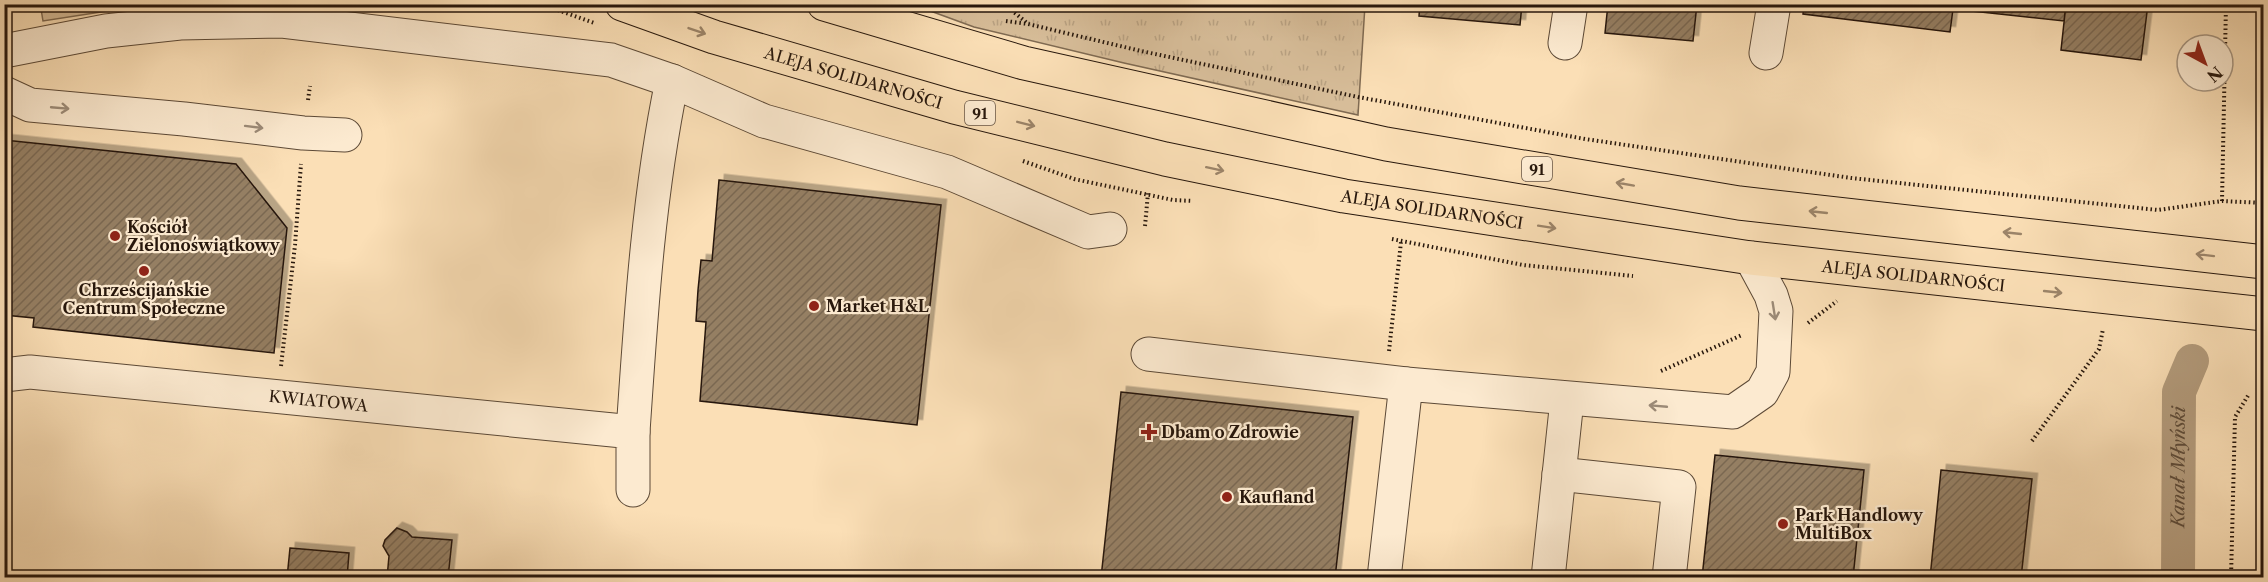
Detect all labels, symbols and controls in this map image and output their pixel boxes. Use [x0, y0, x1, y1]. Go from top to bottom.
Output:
one-way arrow [687, 26, 706, 37]
north arrow [2175, 33, 2235, 93]
street label: ALEJA SOLIDARNOŚCI [761, 42, 945, 113]
text: N [2203, 62, 2227, 86]
road number: 91 [965, 101, 995, 125]
one-way arrow [50, 103, 70, 114]
one-way arrow [1016, 119, 1035, 131]
one-way arrow [244, 122, 263, 133]
road number: 91 [1522, 157, 1552, 181]
one-way arrow [1205, 164, 1225, 175]
one-way arrow [1615, 178, 1635, 189]
street label: ALEJA SOLIDARNOŚCI [1339, 186, 1525, 233]
one-way arrow [1808, 206, 1828, 217]
place label: Kościół Zielonoświątkowy [127, 217, 281, 255]
one-way arrow [1537, 221, 1557, 232]
one-way arrow [2002, 228, 2022, 239]
marker: Kościół Zielonoświątkowy [108, 229, 122, 243]
one-way arrow [2196, 249, 2216, 260]
street label: ALEJA SOLIDARNOŚCI [1820, 256, 2006, 296]
marker: Chrześcijańskie Centrum Społeczne [137, 264, 151, 278]
place label: Chrześcijańskie Centrum Społeczne [63, 280, 226, 318]
one-way arrow [2043, 286, 2062, 297]
place label: Market H&L [826, 296, 929, 316]
marker: Market H&L [807, 299, 821, 313]
one-way arrow [1769, 301, 1780, 320]
street label: KWIATOWA [268, 386, 370, 416]
one-way arrow [1648, 400, 1668, 411]
water label: Kanał Młyński [2167, 405, 2190, 530]
place label: Dbam o Zdrowie [1161, 422, 1299, 442]
marker: Dbam o Zdrowie [1142, 425, 1156, 439]
place label: Kaufland [1239, 487, 1315, 507]
marker: Kaufland [1220, 490, 1234, 504]
place label: Park Handlowy MultiBox [1795, 505, 1924, 543]
marker: Park Handlowy MultiBox [1776, 517, 1790, 531]

